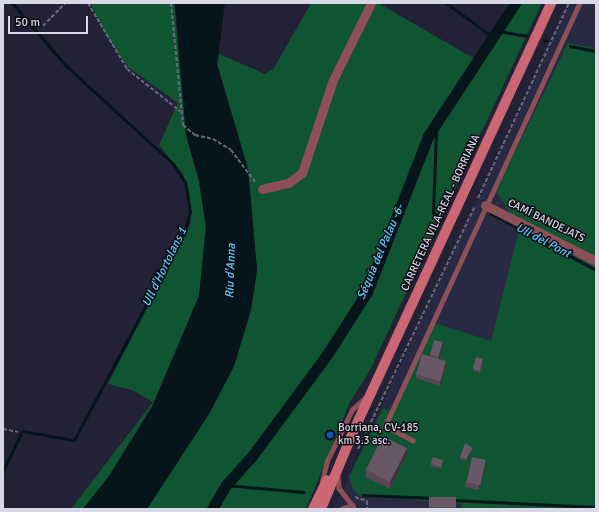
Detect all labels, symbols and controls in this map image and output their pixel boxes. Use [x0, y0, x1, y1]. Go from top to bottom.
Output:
scale bar [10, 8, 90, 34]
text: 50 m [15, 15, 40, 30]
street label: CARRETERA VILA-REAL - BORRIANA [399, 133, 483, 293]
street label: CAMÍ BANDEJATS [505, 197, 587, 245]
water label: Séquia del Palau -6- [354, 202, 408, 302]
water label: Ull del Pont [513, 221, 573, 261]
water label: Ull d'Hortolans 1 [140, 225, 190, 309]
water label: Riu d'Anna [223, 243, 239, 299]
place label: Borriana, CV-185 km 3.3 asc. [338, 422, 419, 448]
marker: Borriana, CV-185 km 3.3 asc. [325, 430, 335, 440]

